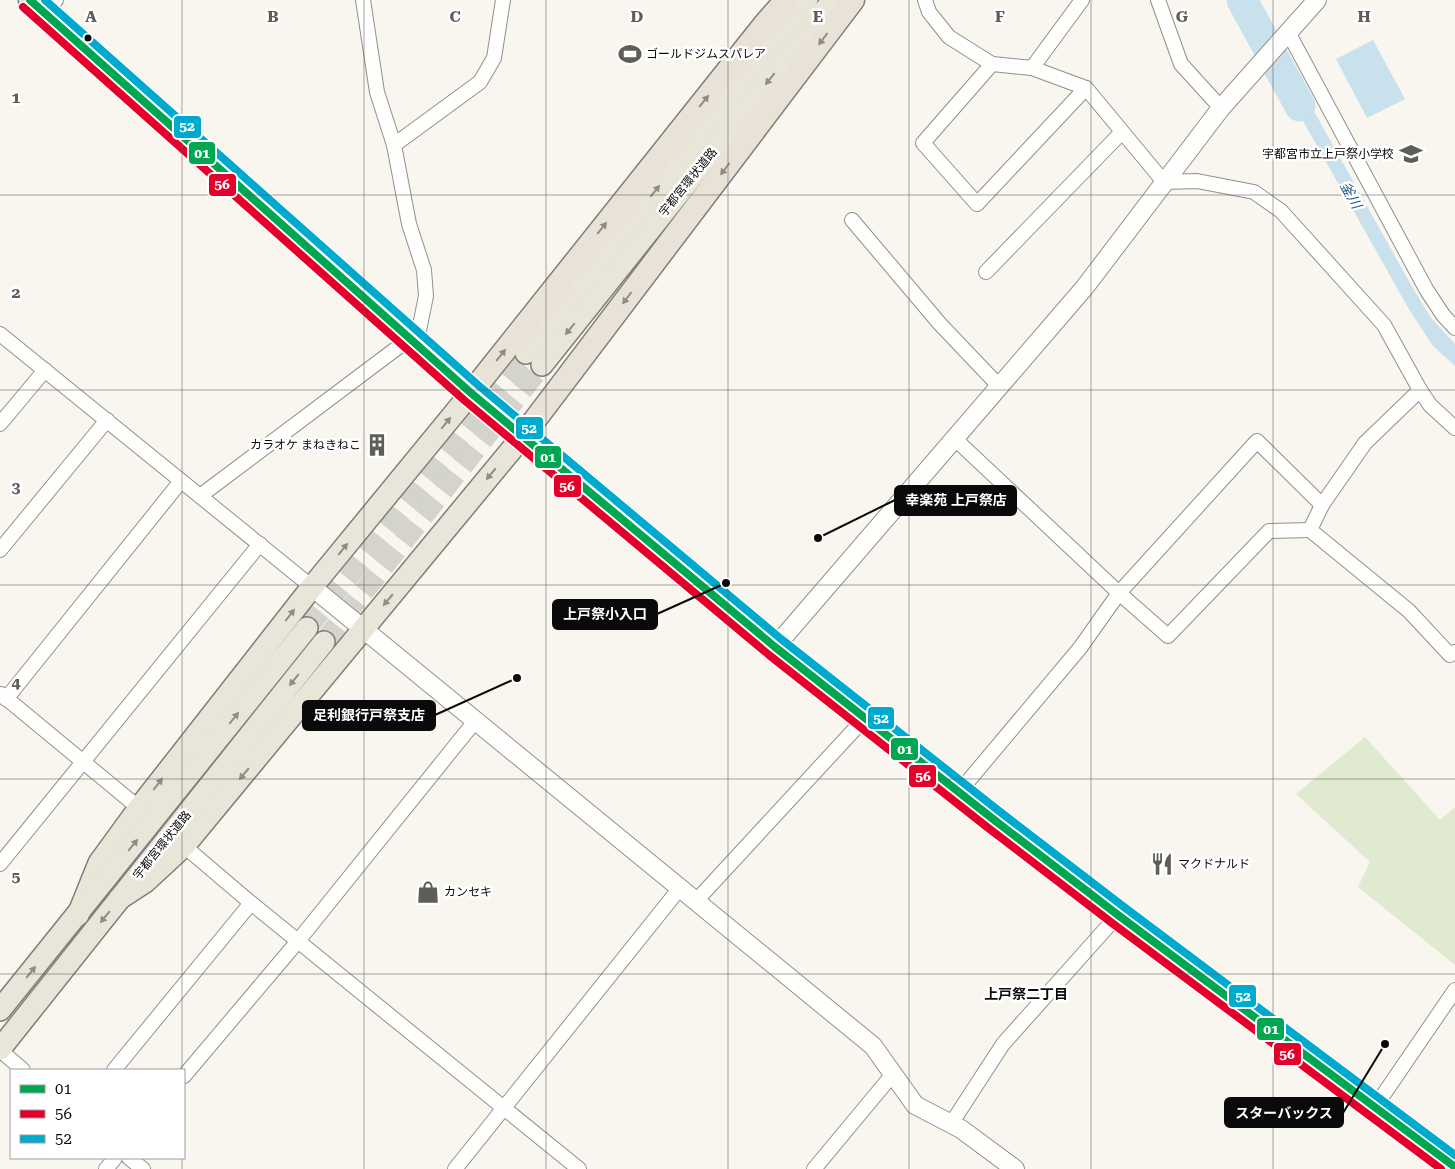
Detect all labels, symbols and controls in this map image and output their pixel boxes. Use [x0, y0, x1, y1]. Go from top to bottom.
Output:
text: A [85, 7, 97, 26]
text: B [267, 7, 279, 26]
text: C [449, 7, 461, 26]
text: D [631, 7, 644, 26]
text: E [813, 7, 823, 26]
text: F [995, 7, 1005, 26]
text: G [1176, 7, 1189, 26]
text: H [1357, 7, 1371, 26]
one-way arrow [818, 32, 828, 46]
unlabelled marker [83, 33, 93, 43]
sports icon: ゴールドジムスパレア [617, 41, 643, 67]
place label: ゴールドジムスパレア [646, 47, 766, 61]
one-way arrow [765, 72, 776, 85]
text: 1 [12, 88, 21, 107]
one-way arrow [698, 95, 709, 108]
line badge: 52 [173, 115, 202, 139]
text: 52 [179, 118, 195, 134]
line badge: 01 [188, 141, 216, 165]
school or university icon: 宇都宮市立上戸祭小学校 [1398, 141, 1424, 167]
text: 01 [194, 145, 210, 161]
street label: 宇都宮環状道路 [656, 145, 720, 219]
place label: 宇都宮市立上戸祭小学校 [1262, 147, 1394, 161]
one-way arrow [720, 162, 730, 176]
line badge: 56 [208, 173, 237, 197]
text: 56 [214, 176, 230, 192]
water label: 釜川 [1337, 179, 1366, 213]
one-way arrow [649, 185, 660, 198]
one-way arrow [597, 222, 608, 235]
text: 2 [12, 283, 21, 302]
one-way arrow [622, 291, 632, 305]
one-way arrow [565, 322, 576, 335]
one-way arrow [495, 349, 506, 362]
line badge: 52 [515, 416, 544, 440]
one-way arrow [440, 417, 451, 430]
text: 52 [521, 420, 537, 436]
building icon: カラオケ まねきねこ [364, 432, 390, 458]
place label: カラオケ まねきねこ [250, 438, 361, 452]
line badge: 01 [534, 445, 562, 469]
text: 01 [540, 449, 556, 465]
one-way arrow [486, 467, 497, 480]
line badge: 56 [553, 474, 582, 498]
text: 3 [12, 478, 21, 497]
text: 56 [559, 478, 575, 494]
callout: 幸楽苑 上戸祭店 [895, 486, 1016, 515]
text: 幸楽苑 上戸祭店 [905, 492, 1007, 508]
one-way arrow [337, 544, 349, 556]
one-way arrow [382, 593, 394, 605]
callout: 上戸祭小入口 [553, 600, 657, 629]
text: 上戸祭小入口 [563, 606, 647, 622]
one-way arrow [285, 609, 296, 622]
text: 4 [12, 673, 21, 692]
one-way arrow [288, 674, 299, 687]
callout: 足利銀行戸祭支店 [303, 701, 435, 730]
line badge: 52 [867, 706, 895, 730]
text: 足利銀行戸祭支店 [313, 707, 425, 723]
text: 52 [873, 710, 889, 726]
one-way arrow [229, 712, 240, 725]
line badge: 01 [890, 737, 919, 761]
text: 01 [897, 741, 913, 757]
line badge: 56 [908, 764, 937, 788]
one-way arrow [238, 767, 249, 780]
text: 56 [915, 768, 931, 784]
one-way arrow [152, 778, 163, 791]
street label: 宇都宮環状道路 [130, 808, 194, 882]
one-way arrow [127, 839, 138, 852]
restaurant icon: マクドナルド [1149, 851, 1175, 877]
place label: マクドナルド [1178, 857, 1250, 871]
text: 5 [12, 867, 21, 886]
shop icon: カンセキ [415, 879, 441, 905]
place label: カンセキ [444, 885, 492, 899]
one-way arrow [99, 910, 110, 923]
one-way arrow [25, 966, 36, 979]
line badge: 52 [1228, 984, 1257, 1008]
district label: 上戸祭二丁目 [984, 986, 1068, 1002]
text: 52 [1235, 988, 1251, 1004]
line badge: 01 [1256, 1017, 1285, 1041]
text: 01 [1263, 1021, 1279, 1037]
line badge: 56 [1273, 1042, 1302, 1066]
text: 56 [1279, 1046, 1295, 1062]
legend [10, 1069, 185, 1159]
text: 01 [55, 1080, 72, 1098]
callout: スターバックス [1225, 1098, 1343, 1127]
text: 56 [55, 1105, 72, 1123]
text: スターバックス [1235, 1105, 1333, 1121]
text: 52 [55, 1130, 72, 1148]

